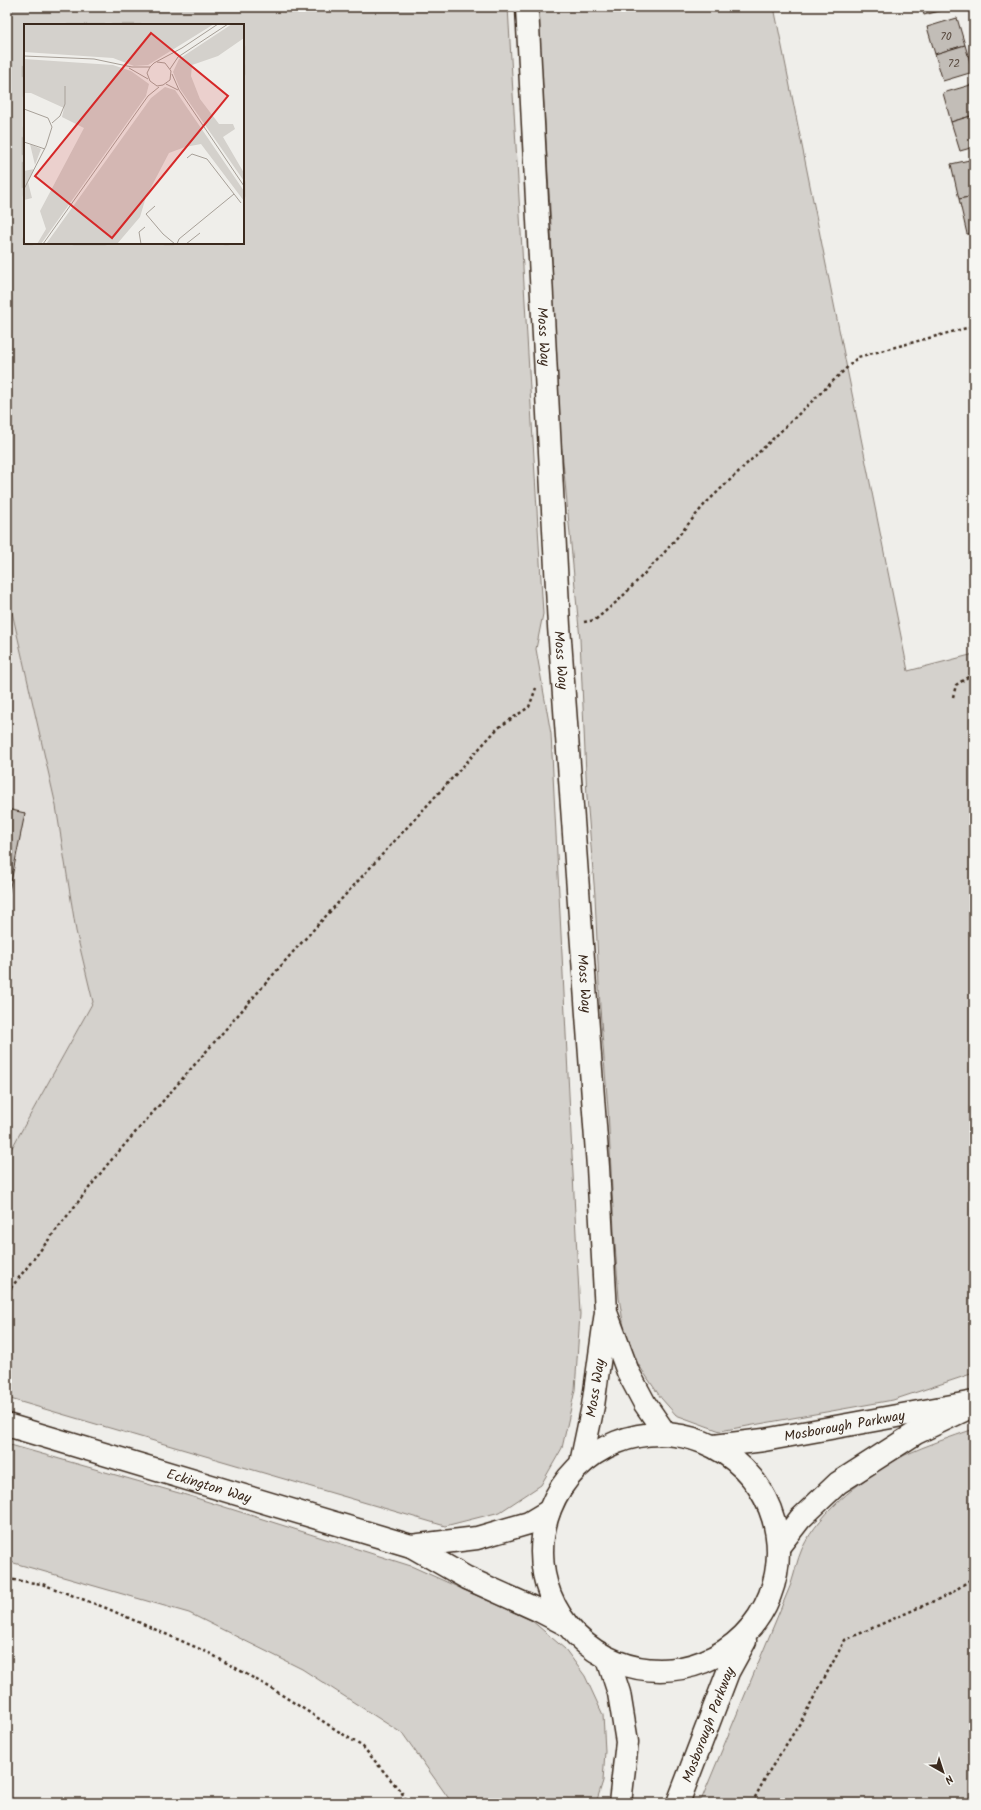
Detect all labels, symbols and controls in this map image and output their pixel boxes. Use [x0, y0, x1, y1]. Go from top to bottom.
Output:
inset map [24, 24, 244, 244]
house number: 70 [940, 27, 952, 46]
house number: 72 [948, 54, 960, 73]
street label: Moss Way [531, 307, 556, 367]
street label: Moss Way [547, 630, 574, 691]
street label: Moss Way [571, 953, 597, 1014]
street label: Moss Way [581, 1357, 612, 1419]
street label: Mosborough Parkway [782, 1405, 907, 1448]
street label: Eckington Way [164, 1463, 254, 1510]
street label: Mosborough Parkway [677, 1662, 741, 1786]
north arrow [923, 1752, 963, 1792]
text: N [940, 1770, 957, 1788]

